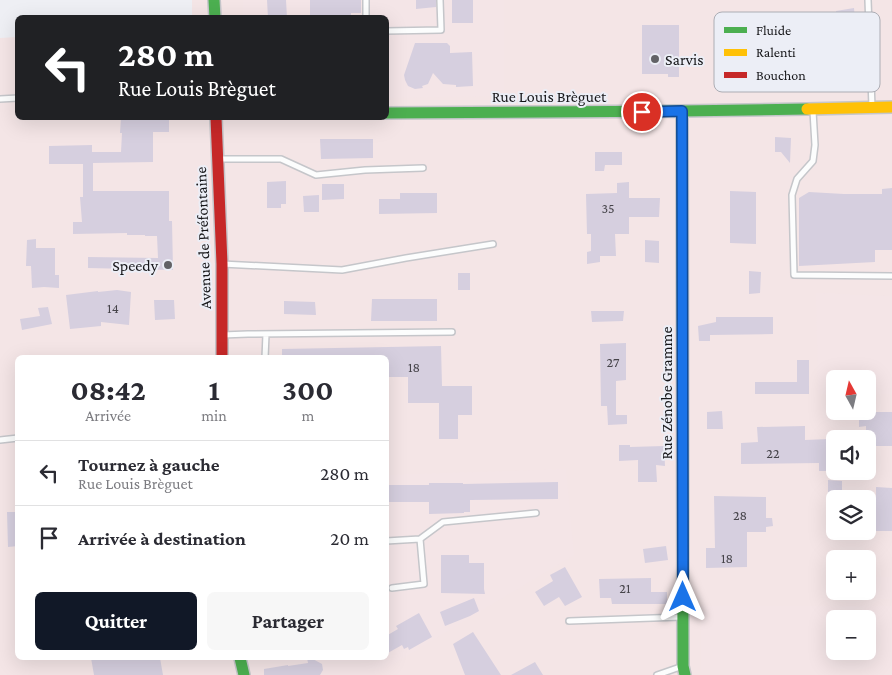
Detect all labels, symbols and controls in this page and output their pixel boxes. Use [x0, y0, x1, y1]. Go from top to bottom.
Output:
legend [714, 12, 880, 92]
text: Fluide [756, 22, 791, 38]
icon: left [35, 35, 100, 100]
text: 280 m [118, 35, 214, 74]
text: Ralenti [756, 44, 796, 60]
place label: Sarvis [665, 51, 703, 68]
marker: Sarvis [649, 53, 661, 65]
text: Bouchon [756, 67, 806, 83]
text: Rue Louis Brèguet [118, 76, 276, 101]
street label: Rue Louis Brèguet [492, 88, 607, 106]
pin [621, 91, 663, 133]
icon: arrive [628, 98, 656, 126]
street label: Avenue de Préfontaine [192, 166, 214, 310]
house number: 35 [601, 200, 615, 216]
place label: Speedy [112, 257, 159, 275]
marker: Speedy [162, 259, 174, 271]
house number: 14 [107, 300, 119, 316]
street label: Rue Zénobe Gramme [658, 327, 675, 459]
house number: 27 [607, 354, 620, 370]
house number: 18 [408, 359, 420, 375]
north arrow [826, 370, 876, 420]
map controls [826, 370, 876, 660]
text: 08:42 [71, 373, 146, 406]
text: 1 [208, 373, 220, 406]
text: 300 [282, 373, 333, 406]
text: Arrivée [85, 407, 131, 424]
text: min [201, 407, 227, 424]
text: m [301, 407, 314, 424]
button: sound [826, 430, 876, 480]
house number: 22 [766, 445, 780, 461]
text: Tournez à gauche [78, 454, 220, 475]
icon: left [35, 459, 63, 487]
text: 280 m [320, 463, 369, 484]
text: Rue Louis Brèguet [78, 475, 193, 492]
button: layers [826, 490, 876, 540]
house number: 28 [733, 507, 747, 523]
icon: arrive [35, 524, 63, 552]
text: Arrivée à destination [78, 528, 246, 549]
text: 20 m [330, 528, 369, 549]
house number: 18 [721, 550, 733, 566]
button: + [826, 550, 876, 600]
position arrow [656, 570, 708, 622]
house number: 21 [619, 580, 631, 596]
button: Quitter [35, 592, 197, 650]
button: Partager [207, 592, 369, 650]
button: − [826, 610, 876, 660]

